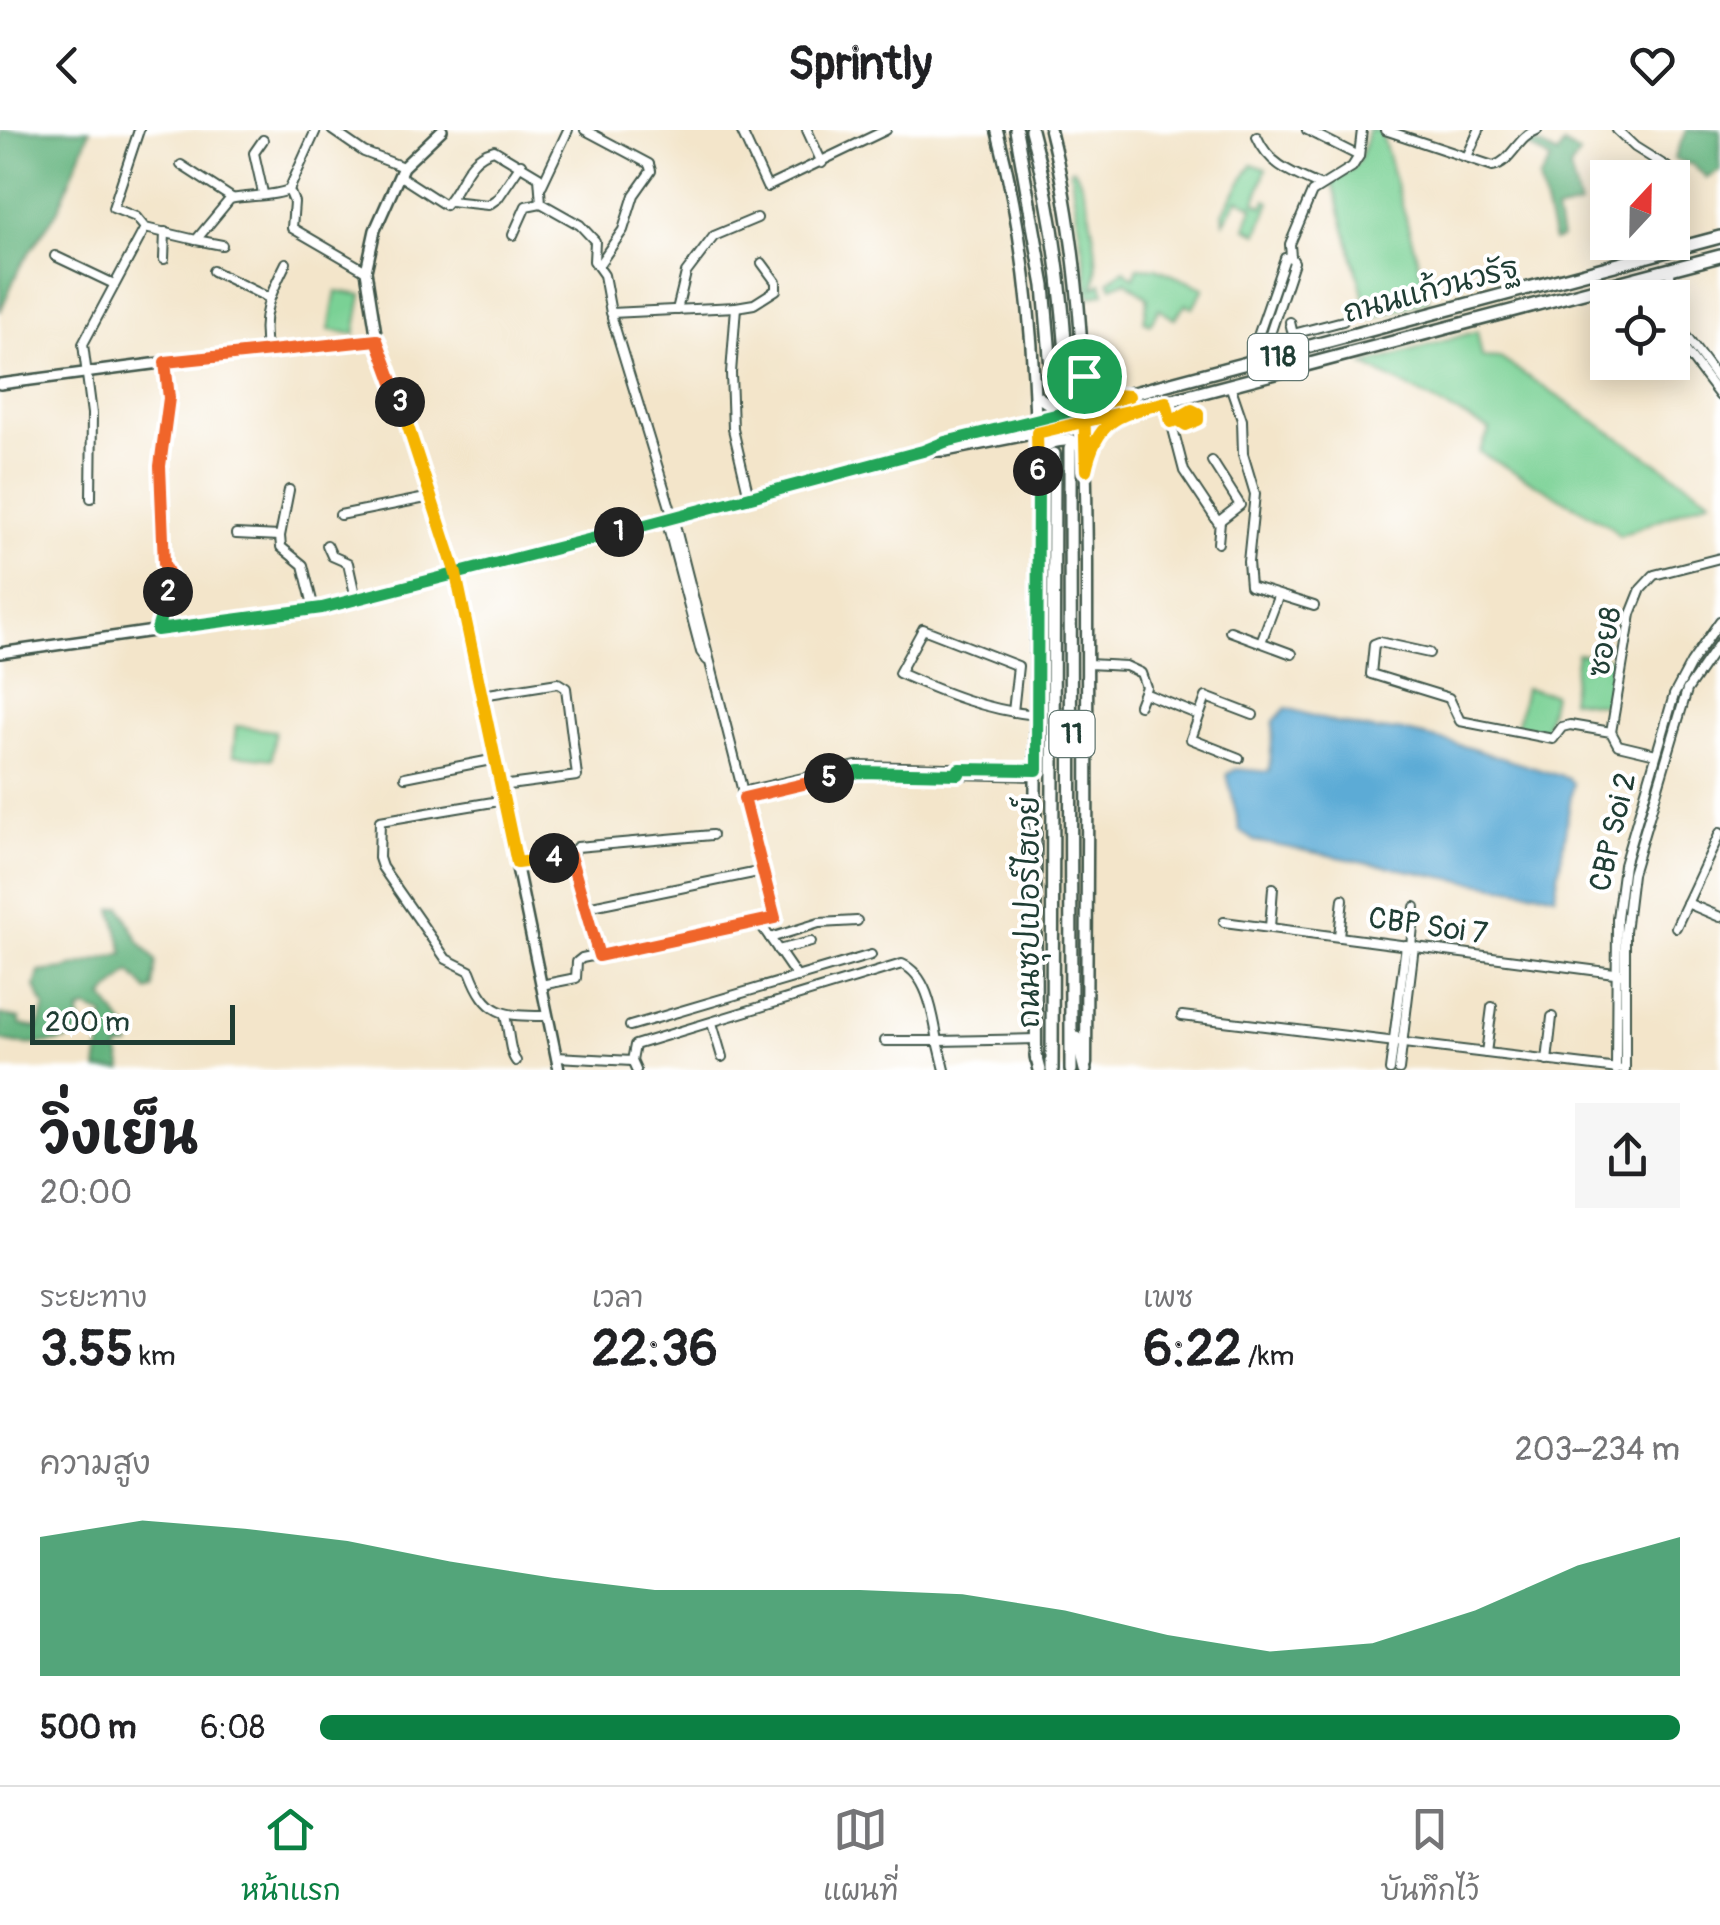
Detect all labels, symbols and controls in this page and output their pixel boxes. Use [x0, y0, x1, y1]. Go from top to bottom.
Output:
text: Sprintly [788, 37, 932, 93]
icon: back [40, 38, 95, 93]
icon: heart [1625, 38, 1680, 93]
north arrow [1590, 160, 1690, 260]
map controls [1590, 160, 1690, 380]
street label: ถนนแก้วนวรัฐ [1339, 248, 1523, 332]
button: locate [1590, 280, 1690, 380]
pin [1042, 334, 1127, 419]
road number: 118 [1248, 334, 1308, 380]
icon: arrive [1057, 349, 1112, 404]
pin: 3 [375, 377, 425, 427]
text: 3 [392, 384, 408, 419]
pin: 6 [1013, 446, 1063, 496]
text: 6 [1030, 453, 1046, 488]
pin: 1 [594, 507, 644, 557]
text: 1 [614, 514, 624, 549]
pin: 2 [143, 567, 193, 617]
text: 2 [160, 574, 176, 609]
street label: ซอย8 [1580, 604, 1630, 680]
road number: 11 [1050, 711, 1094, 757]
pin: 5 [804, 753, 854, 803]
text: 5 [821, 760, 837, 795]
street label: CBP Soi 2 [1581, 769, 1645, 895]
street label: ถนนซุปเปอร์ไฮเวย์ [1009, 796, 1051, 1028]
pin: 4 [529, 833, 579, 883]
text: 4 [546, 840, 562, 875]
street label: CBP Soi 7 [1366, 899, 1490, 953]
scale bar [30, 1000, 235, 1044]
text: 200 m [45, 1005, 130, 1040]
text: วิ่งเย็น [40, 1101, 198, 1170]
button: share [1575, 1103, 1680, 1208]
text: 20:00 [40, 1173, 132, 1213]
text: ระยะทาง [40, 1281, 147, 1316]
text: เวลา [592, 1281, 643, 1316]
text: เพซ [1143, 1281, 1193, 1316]
text: 3.55 [40, 1318, 133, 1381]
text: 22:36 [592, 1318, 718, 1381]
text: 6:22 [1143, 1318, 1242, 1381]
text: km [133, 1339, 176, 1374]
text: /km [1242, 1339, 1294, 1374]
text: 203–234 m [1515, 1430, 1680, 1470]
text: ความสูง [40, 1444, 151, 1484]
text: 500 m [40, 1708, 136, 1748]
text: 6:08 [200, 1708, 265, 1748]
tab: หน้าแรก [241, 1802, 341, 1911]
tab: แผนที่ [823, 1802, 899, 1911]
tab: บันทึกไว้ [1381, 1802, 1479, 1911]

